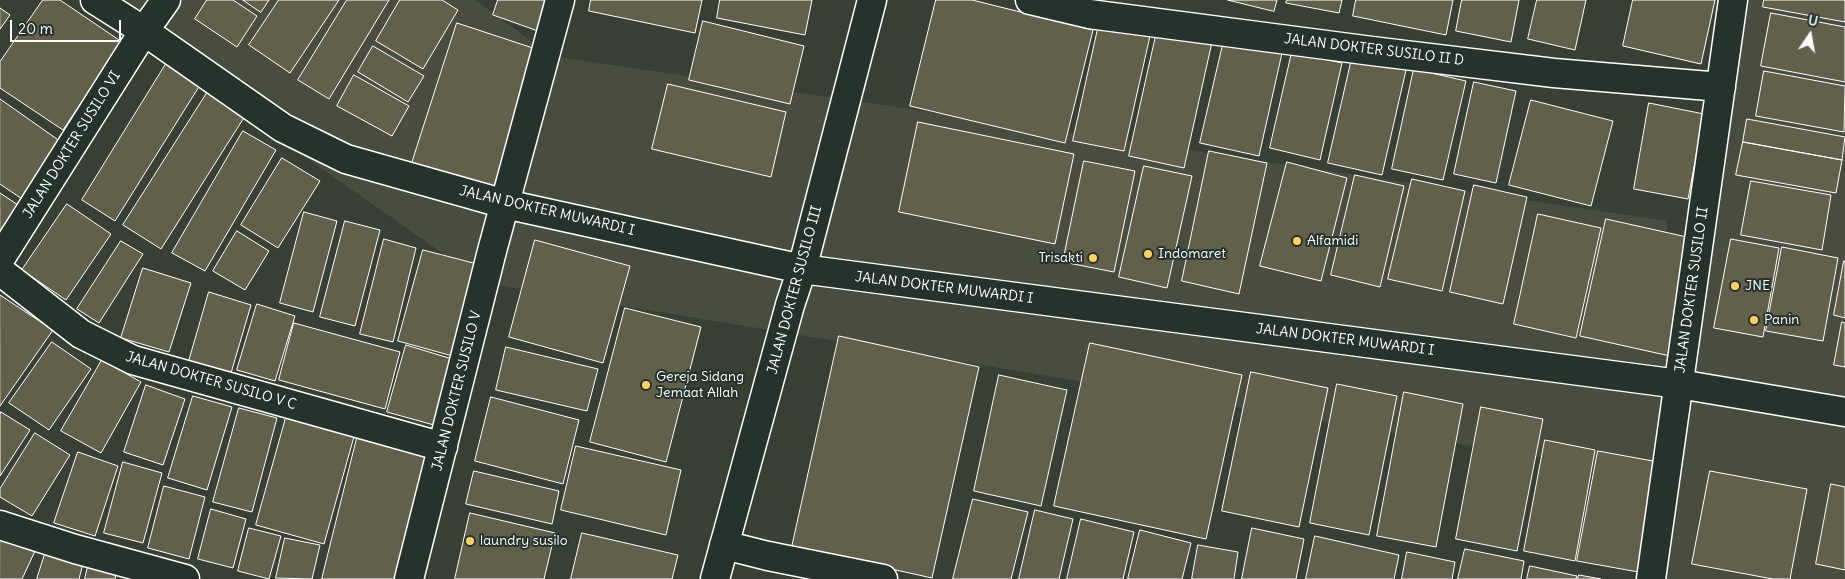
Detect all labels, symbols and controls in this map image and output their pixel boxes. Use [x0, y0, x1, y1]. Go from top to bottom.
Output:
scale bar [12, 10, 124, 42]
north arrow [1785, 10, 1835, 60]
text: U [1807, 11, 1820, 30]
text: 20 m [18, 19, 53, 38]
street label: JALAN DOKTER SUSILO II D [1283, 31, 1465, 69]
street label: JALAN DOKTER SUSILO VI [20, 68, 124, 222]
street label: JALAN DOKTER MUWARDI I [458, 183, 636, 239]
street label: JALAN DOKTER SUSILO III [764, 204, 826, 376]
street label: JALAN DOKTER SUSILO II [1672, 206, 1712, 374]
place label: Alfamidi [1307, 233, 1358, 249]
marker: Alfamidi [1291, 235, 1303, 247]
place label: Indomaret [1158, 246, 1226, 262]
marker: Indomaret [1142, 248, 1154, 260]
place label: Trisakti [1038, 250, 1083, 266]
marker: Trisakti [1087, 252, 1099, 264]
street label: JALAN DOKTER MUWARDI I [854, 269, 1034, 307]
place label: JNE [1745, 278, 1770, 294]
marker: JNE [1729, 280, 1741, 292]
street label: JALAN DOKTER SUSILO V [429, 309, 485, 473]
place label: Panin [1764, 312, 1799, 328]
marker: Panin [1748, 314, 1760, 326]
street label: JALAN DOKTER MUWARDI I [1255, 321, 1435, 359]
street label: JALAN DOKTER SUSILO V C [124, 349, 298, 413]
place label: Gereja Sidang Jemaat Allah [656, 369, 744, 402]
marker: Gereja Sidang Jemaat Allah [640, 379, 652, 391]
place label: laundry susilo [480, 533, 568, 549]
marker: laundry susilo [464, 535, 476, 547]

